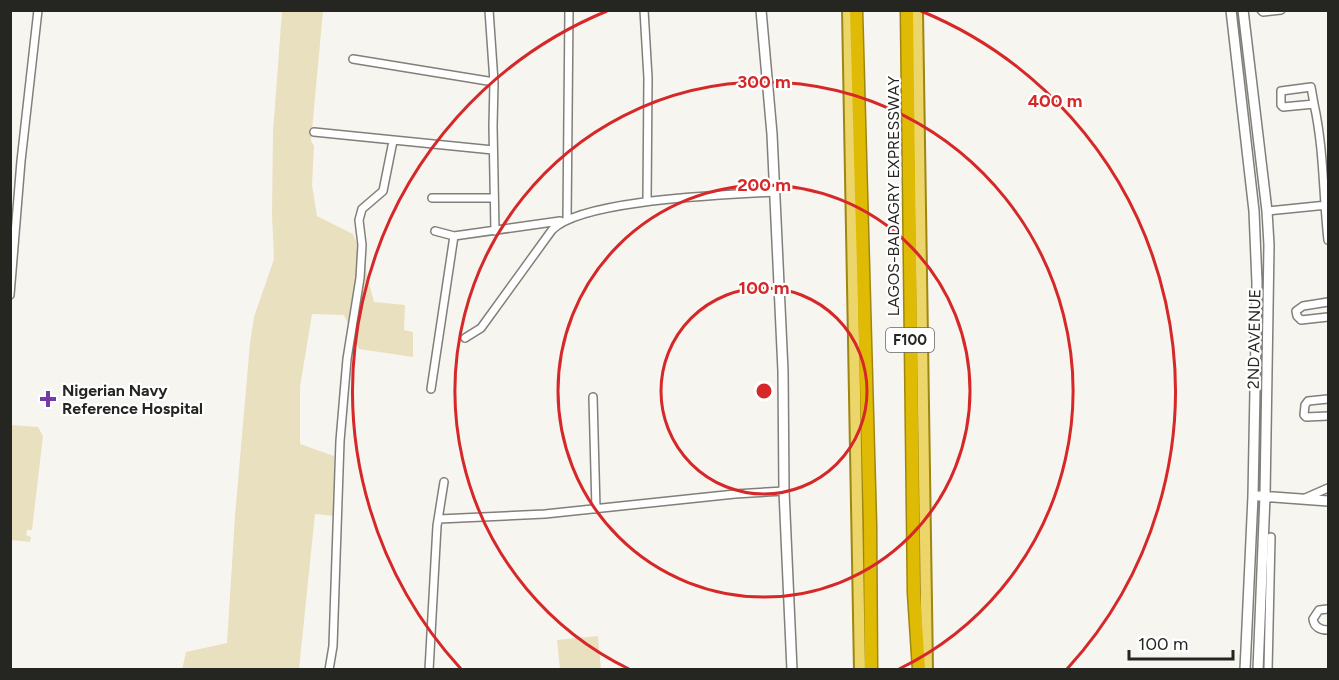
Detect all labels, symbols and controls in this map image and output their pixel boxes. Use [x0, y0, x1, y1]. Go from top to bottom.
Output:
text: 300 m [737, 71, 791, 93]
street label: LAGOS-BADAGRY EXPRESSWAY [884, 75, 903, 316]
text: 400 m [1028, 90, 1082, 112]
text: 200 m [737, 174, 791, 196]
text: 100 m [739, 277, 789, 299]
street label: 2ND AVENUE [1244, 289, 1264, 389]
road number: F100 [886, 328, 934, 352]
place label: Nigerian Navy Reference Hospital [62, 381, 203, 418]
centre of rings [754, 381, 774, 401]
marker: Nigerian Navy Reference Hospital [39, 390, 57, 408]
scale bar [1129, 623, 1232, 661]
text: 100 m [1138, 633, 1188, 655]

